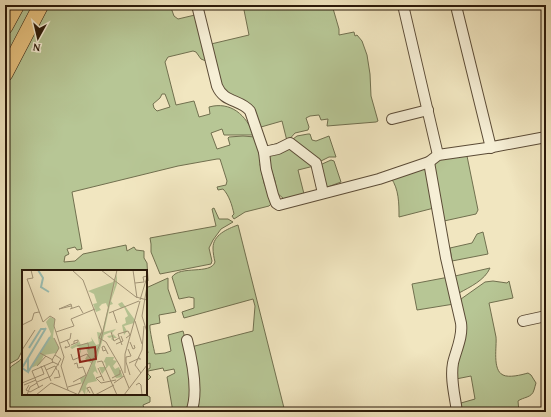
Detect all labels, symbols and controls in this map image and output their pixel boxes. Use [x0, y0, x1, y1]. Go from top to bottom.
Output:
north arrow [18, 18, 58, 58]
text: N [31, 39, 41, 56]
inset map [22, 270, 147, 395]

